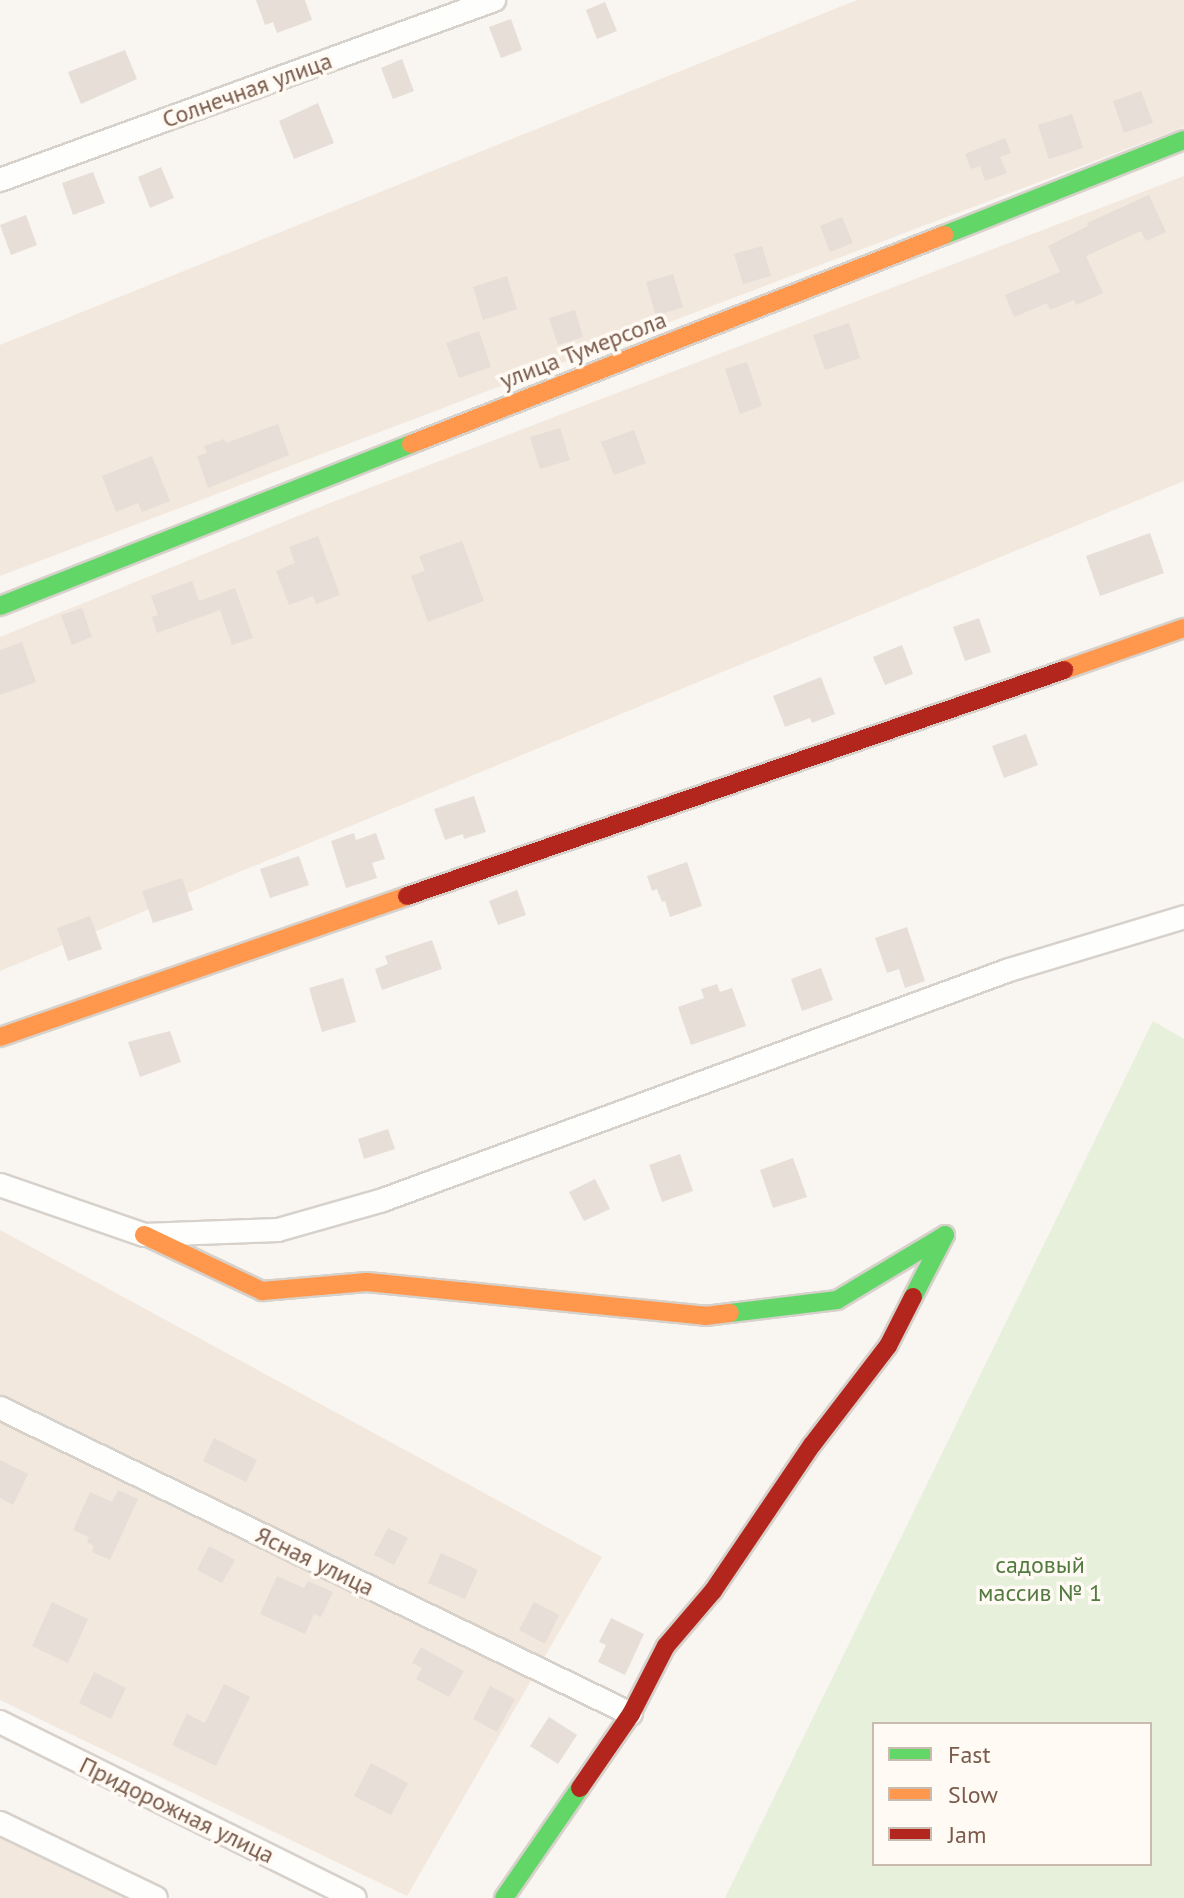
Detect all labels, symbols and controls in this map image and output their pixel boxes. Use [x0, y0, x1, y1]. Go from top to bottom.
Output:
street label: Солнечная улица [158, 46, 336, 134]
street label: улица Тумерсола [495, 305, 671, 395]
street label: Ясная улица [251, 1520, 379, 1602]
park label: садовый массив № 1 [978, 1551, 1102, 1607]
legend [872, 1722, 1152, 1866]
text: Fast [948, 1739, 991, 1770]
street label: Придорожная улица [75, 1750, 279, 1870]
text: Slow [948, 1779, 998, 1810]
text: Jam [948, 1819, 986, 1850]

